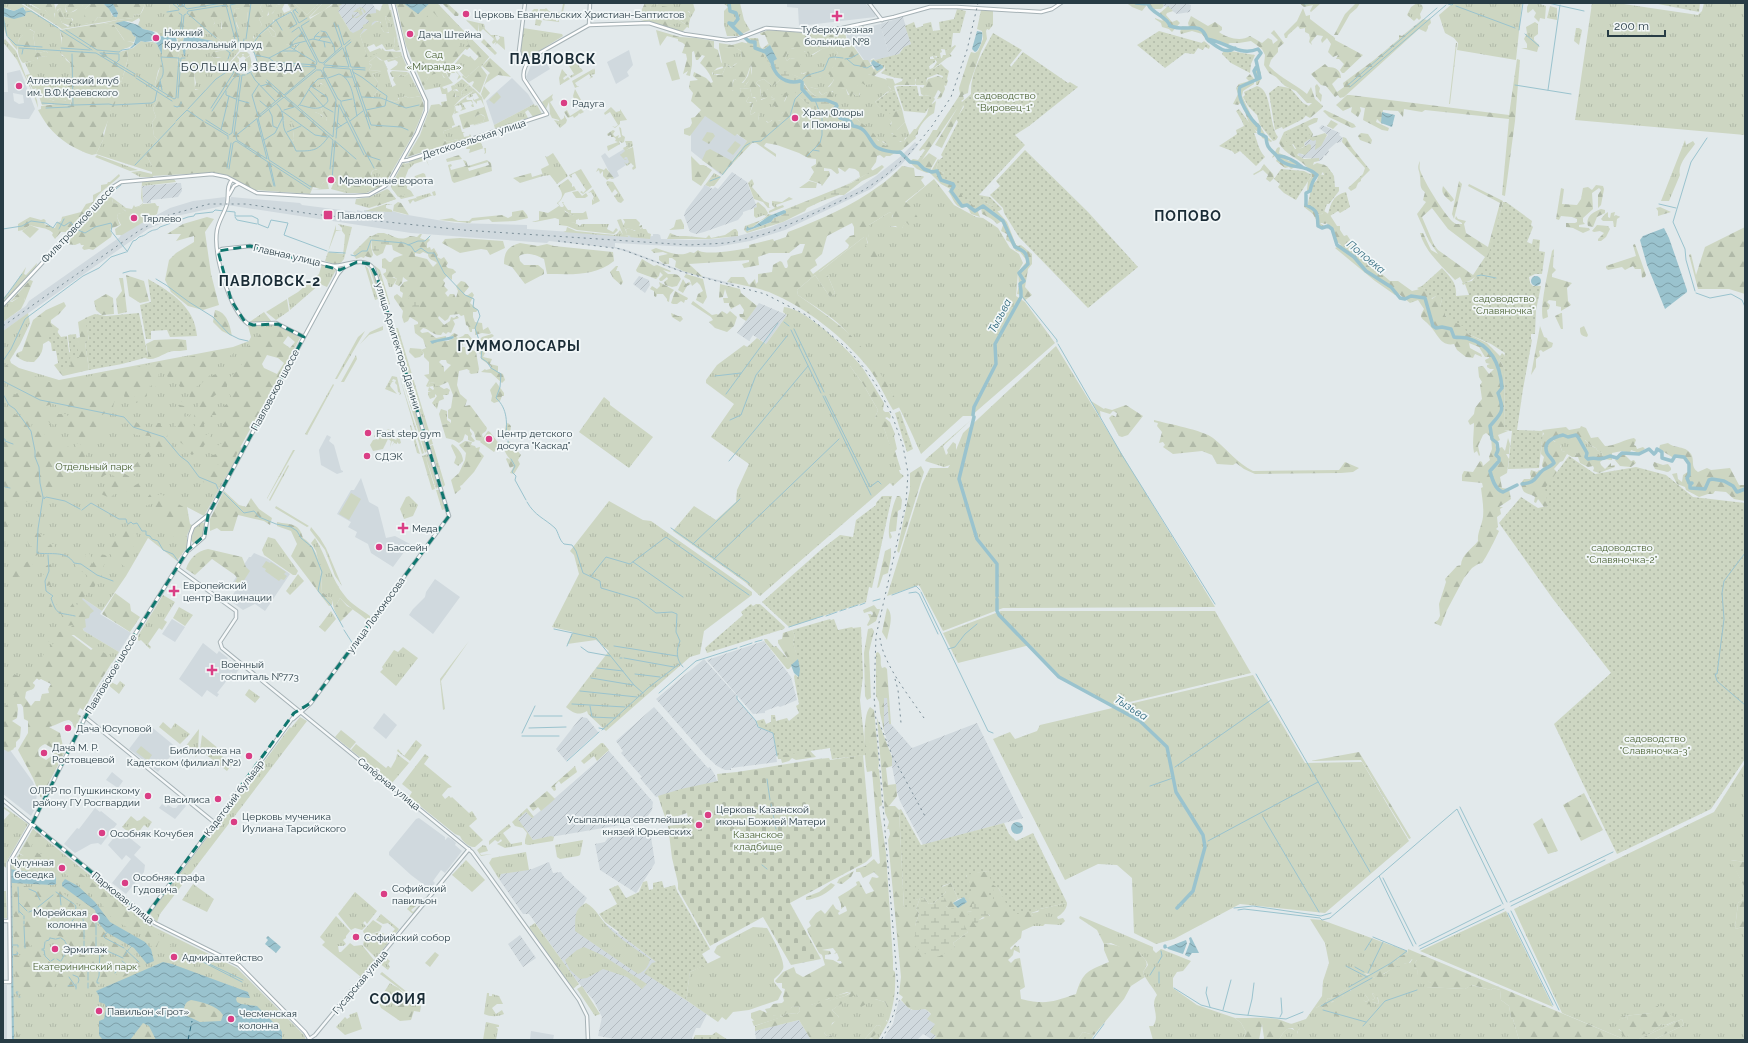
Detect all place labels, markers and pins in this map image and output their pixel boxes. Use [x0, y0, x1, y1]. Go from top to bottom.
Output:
marker: Церковь Евангельских Христиан-Баптистов [461, 9, 471, 19]
place label: Церковь Евангельских Христиан-Баптистов [474, 9, 684, 20]
marker: Туберкулезная больница №8 [831, 10, 843, 22]
place label: Туберкулезная больница №8 [801, 24, 873, 47]
place label: Нижний Круглозальный пруд [164, 27, 262, 50]
marker: Дача Штейна [405, 29, 415, 39]
place label: Дача Штейна [418, 29, 481, 40]
marker: Нижний Круглозальный пруд [151, 33, 161, 43]
place label: Атлетический клуб им. В.Ф.Краевского [27, 75, 119, 98]
marker: Атлетический клуб им. В.Ф.Краевского [14, 81, 24, 91]
marker: Радуга [559, 98, 569, 108]
place label: Радуга [572, 98, 604, 109]
place label: Храм Флоры и Помоны [803, 107, 863, 130]
marker: Храм Флоры и Помоны [790, 113, 800, 123]
marker: Мраморные ворота [326, 175, 336, 185]
place label: Мраморные ворота [339, 175, 433, 186]
marker: Павловск [322, 209, 334, 221]
place label: Павловск [337, 210, 383, 221]
marker: Тярлево [129, 213, 139, 223]
place label: Тярлево [142, 213, 181, 224]
marker: Fast step gym [363, 428, 373, 438]
place label: Fast step gym [376, 428, 441, 439]
place label: Центр детского досуга "Каскад" [497, 428, 572, 451]
marker: Центр детского досуга "Каскад" [484, 434, 494, 444]
marker: СДЭК [362, 451, 372, 461]
place label: СДЭК [375, 451, 403, 462]
marker: Меда [397, 522, 409, 534]
place label: Меда [412, 523, 438, 534]
marker: Бассейн [374, 542, 384, 552]
place label: Бассейн [387, 542, 428, 553]
place label: Европейский центр Вакцинации [183, 580, 272, 603]
marker: Европейский центр Вакцинации [168, 585, 180, 597]
place label: Военный госпиталь №773 [221, 659, 299, 682]
marker: Военный госпиталь №773 [206, 664, 218, 676]
marker: Дача Юсуповой [63, 723, 73, 733]
place label: Дача Юсуповой [76, 723, 152, 734]
place label: Дача М. Р. Ростовцевой [52, 742, 115, 765]
place label: Библиотека на Кадетском (филиал №2) [127, 745, 241, 768]
marker: Дача М. Р. Ростовцевой [39, 748, 49, 758]
marker: Библиотека на Кадетском (филиал №2) [244, 751, 254, 761]
place label: ОЛРР по Пушкинскому району ГУ Росгвардии [30, 785, 141, 808]
marker: ОЛРР по Пушкинскому району ГУ Росгвардии [143, 791, 153, 801]
place label: Василиса [164, 794, 210, 805]
marker: Василиса [213, 794, 223, 804]
place label: Церковь Казанской иконы Божией Матери [716, 804, 826, 827]
marker: Церковь Казанской иконы Божией Матери [703, 810, 713, 820]
place label: Церковь мученика Иулиана Тарсийского [242, 811, 346, 834]
place label: Усыпальница светлейших князей Юрьевских [567, 814, 691, 837]
marker: Церковь мученика Иулиана Тарсийского [229, 817, 239, 827]
marker: Усыпальница светлейших князей Юрьевских [694, 820, 704, 830]
marker: Особняк Кочубея [97, 828, 107, 838]
place label: Особняк Кочубея [110, 828, 193, 839]
place label: Чугунная беседка [10, 857, 54, 880]
marker: Чугунная беседка [57, 863, 67, 873]
place label: Особняк графа Гудовича [133, 872, 205, 895]
marker: Особняк графа Гудовича [120, 878, 130, 888]
place label: Софийский павильон [392, 883, 446, 906]
marker: Софийский павильон [379, 889, 389, 899]
place label: Морейская колонна [33, 907, 87, 930]
marker: Морейская колонна [90, 913, 100, 923]
marker: Софийский собор [351, 932, 361, 942]
place label: Софийский собор [364, 932, 450, 943]
marker: Эрмитаж [50, 944, 60, 954]
place label: Эрмитаж [63, 944, 107, 955]
marker: Адмиралтейство [169, 952, 179, 962]
place label: Адмиралтейство [182, 952, 263, 963]
marker: Павильон «Грот» [94, 1006, 104, 1016]
place label: Павильон «Грот» [107, 1006, 189, 1017]
place label: Чесменская колонна [239, 1008, 297, 1031]
marker: Чесменская колонна [226, 1014, 236, 1024]

